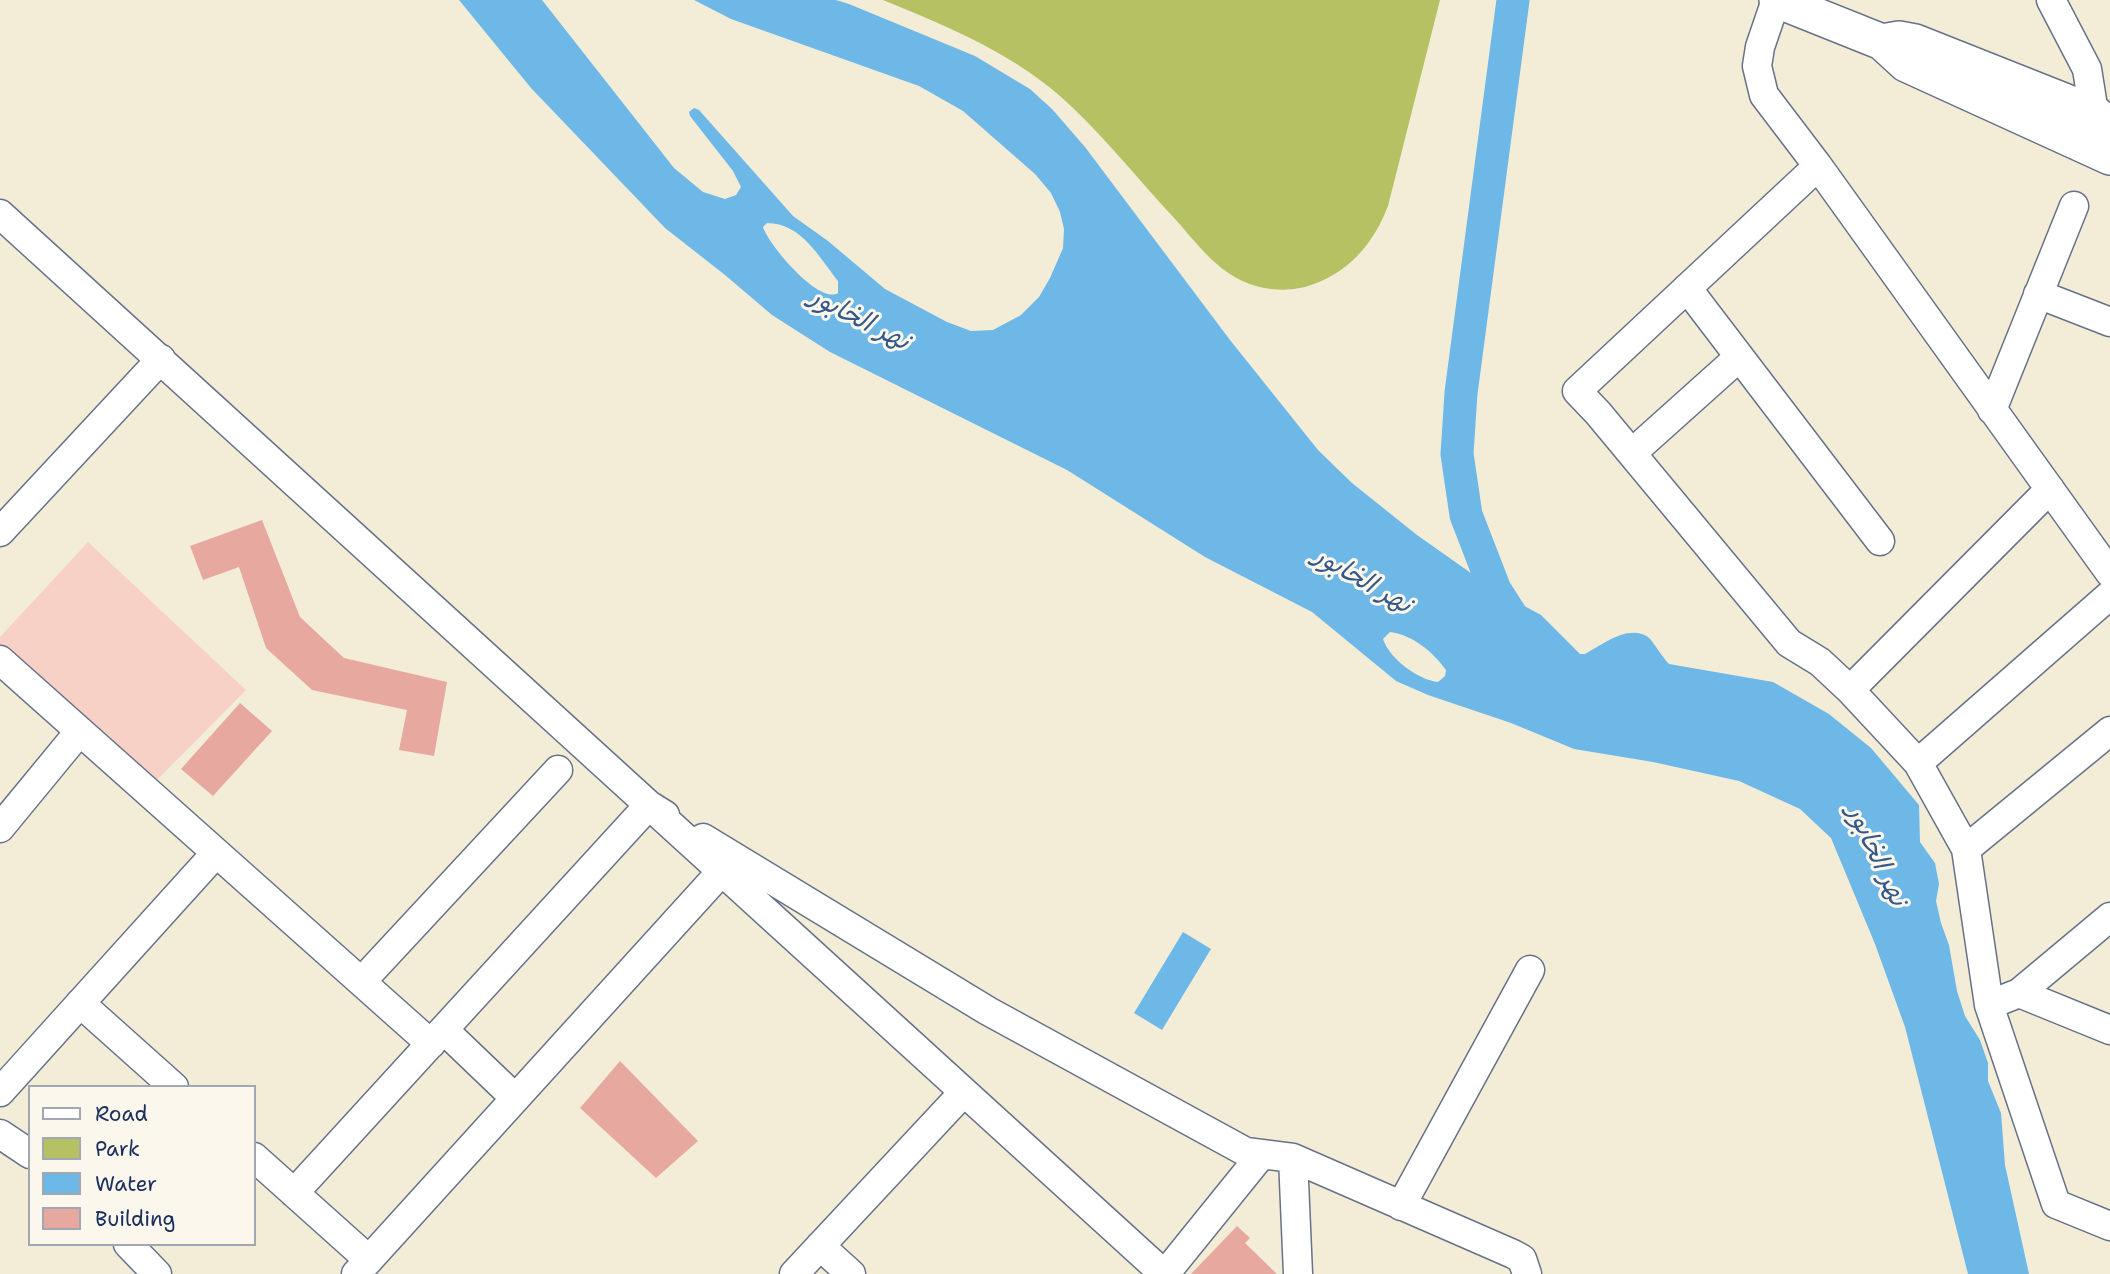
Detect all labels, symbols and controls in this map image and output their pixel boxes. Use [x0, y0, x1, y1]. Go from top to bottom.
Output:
water label: نهر الخابور [804, 282, 914, 358]
water label: نهر الخابور [1308, 541, 1416, 621]
water label: نهر الخابور [1839, 801, 1913, 911]
legend [28, 1085, 256, 1246]
text: Road [95, 1100, 148, 1128]
text: Park [95, 1135, 140, 1163]
text: Water [95, 1170, 157, 1198]
text: Building [95, 1205, 175, 1233]

